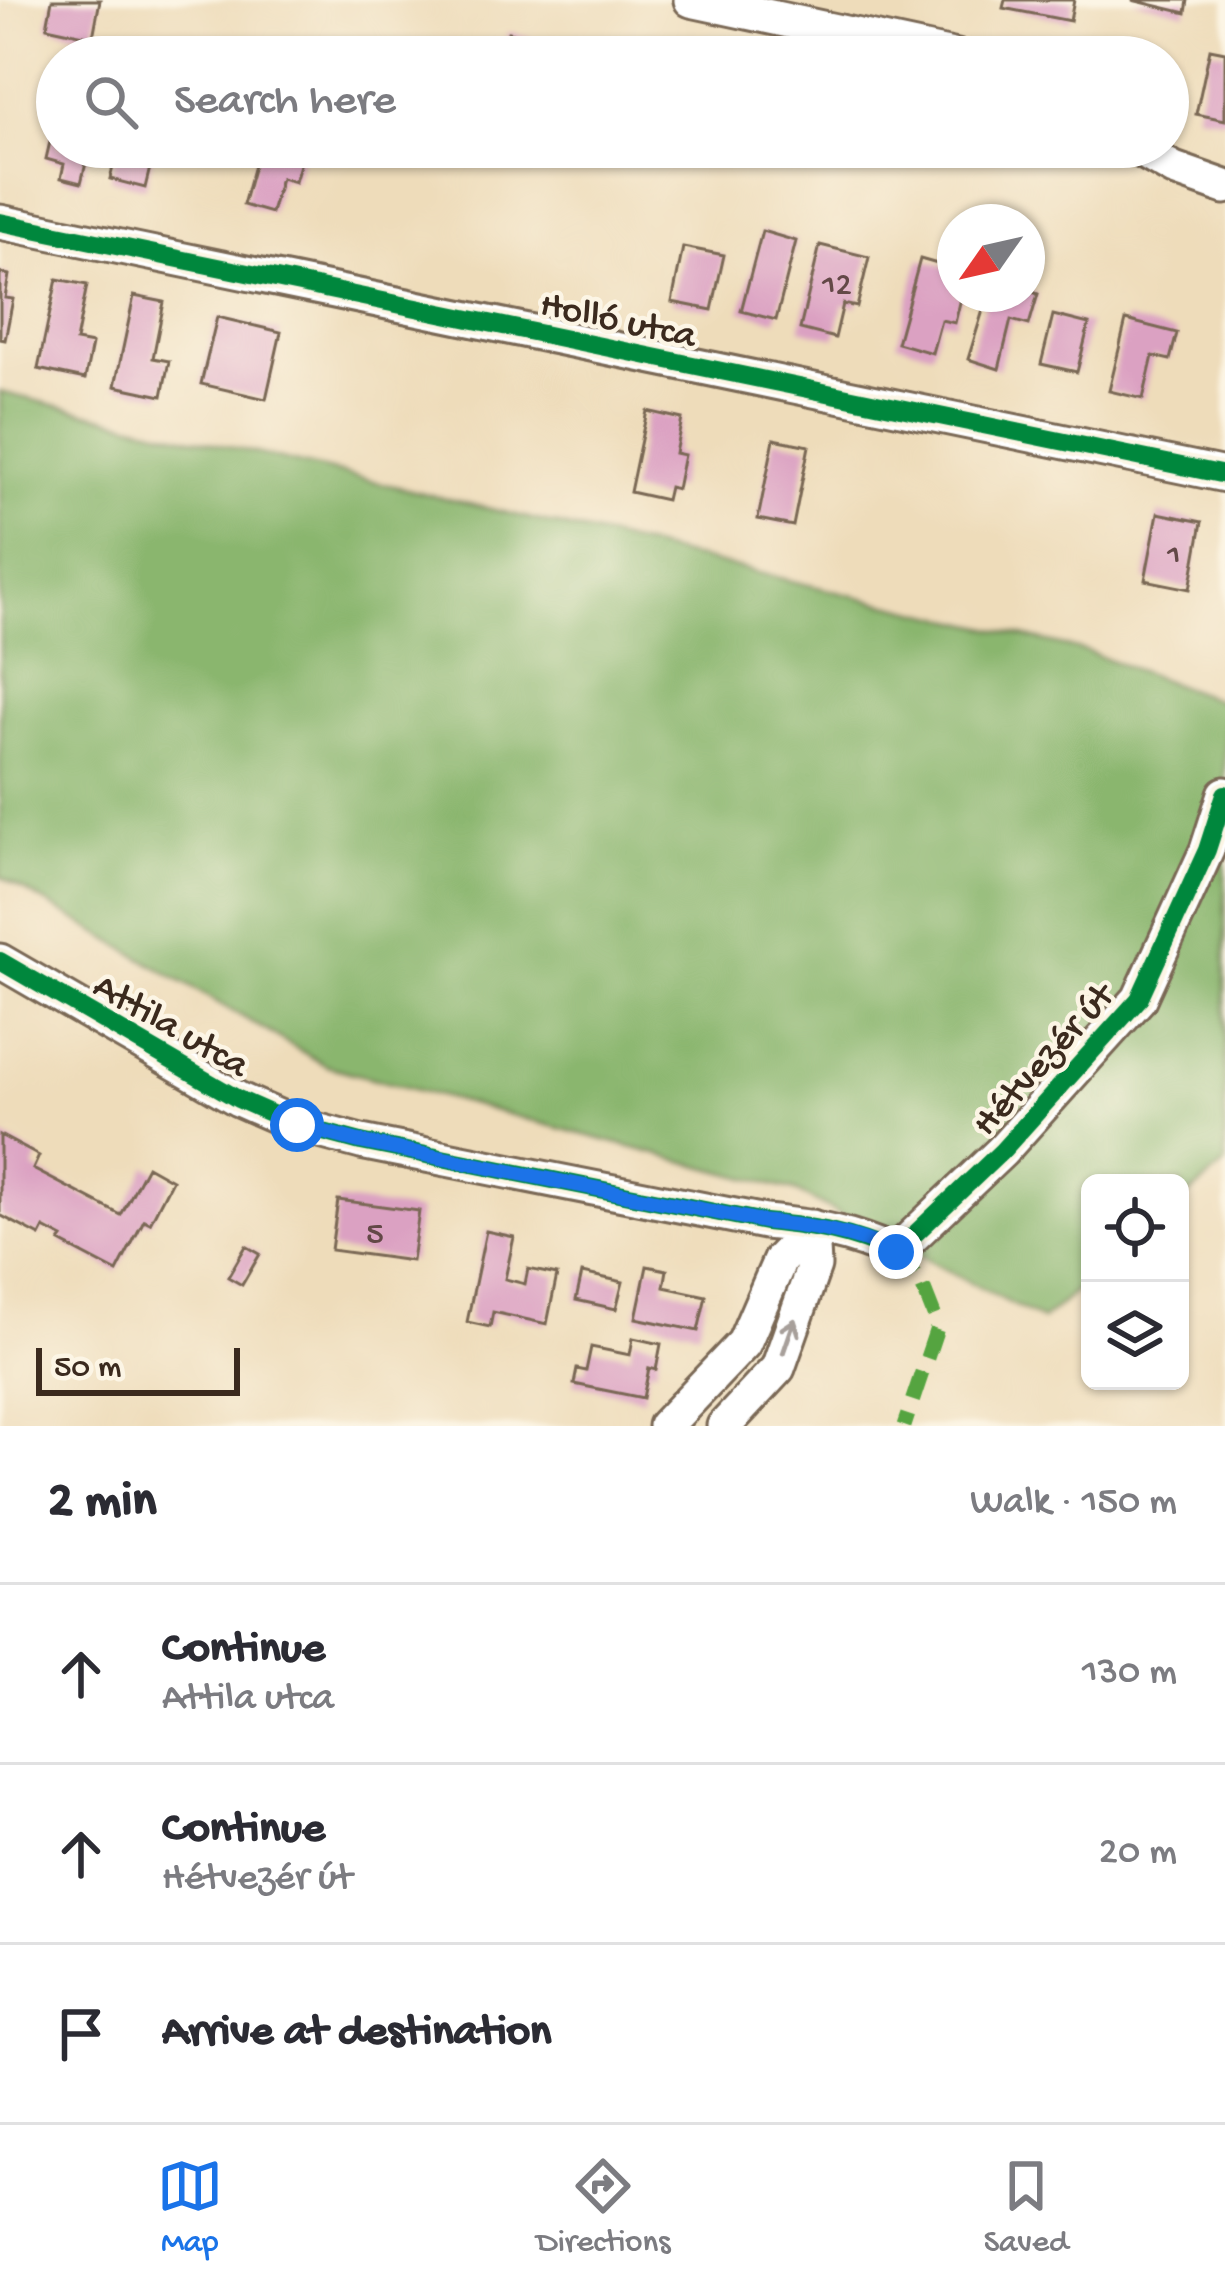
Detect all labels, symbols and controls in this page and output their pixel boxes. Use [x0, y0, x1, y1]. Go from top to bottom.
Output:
search box [36, 36, 1189, 168]
icon: search [78, 69, 144, 135]
text: Search here [174, 76, 396, 129]
north arrow [937, 204, 1045, 312]
house number: 12 [821, 268, 852, 306]
street label: Holló utca [535, 284, 701, 362]
house number: 1 [1166, 538, 1181, 576]
street label: Attila utca [84, 965, 257, 1092]
street label: Hétvezér út [964, 973, 1128, 1148]
route start [270, 1098, 324, 1152]
map controls [1081, 1174, 1189, 1390]
button: locate [1081, 1174, 1189, 1282]
house number: 5 [366, 1217, 384, 1255]
route end [869, 1225, 923, 1279]
button: layers [1081, 1282, 1189, 1390]
one-way arrow [780, 1318, 801, 1355]
scale bar [36, 1342, 240, 1395]
text: 50 m [54, 1350, 121, 1388]
text: 2 min [48, 1474, 157, 1534]
text: Walk · 150 m [970, 1481, 1177, 1527]
text: Continue [162, 1624, 325, 1677]
icon: ahead [48, 1641, 114, 1707]
text: 130 m [1082, 1651, 1177, 1697]
text: Attila utca [162, 1677, 334, 1723]
text: Continue [162, 1804, 325, 1857]
icon: ahead [48, 1821, 114, 1887]
text: 20 m [1099, 1831, 1177, 1877]
text: Hétvezér út [162, 1857, 352, 1903]
icon: arrive [48, 2001, 114, 2067]
text: Arrive at destination [162, 2007, 551, 2060]
tab: Map [157, 2153, 223, 2263]
tab: Directions [536, 2153, 670, 2263]
tab: Saved [984, 2153, 1068, 2263]

